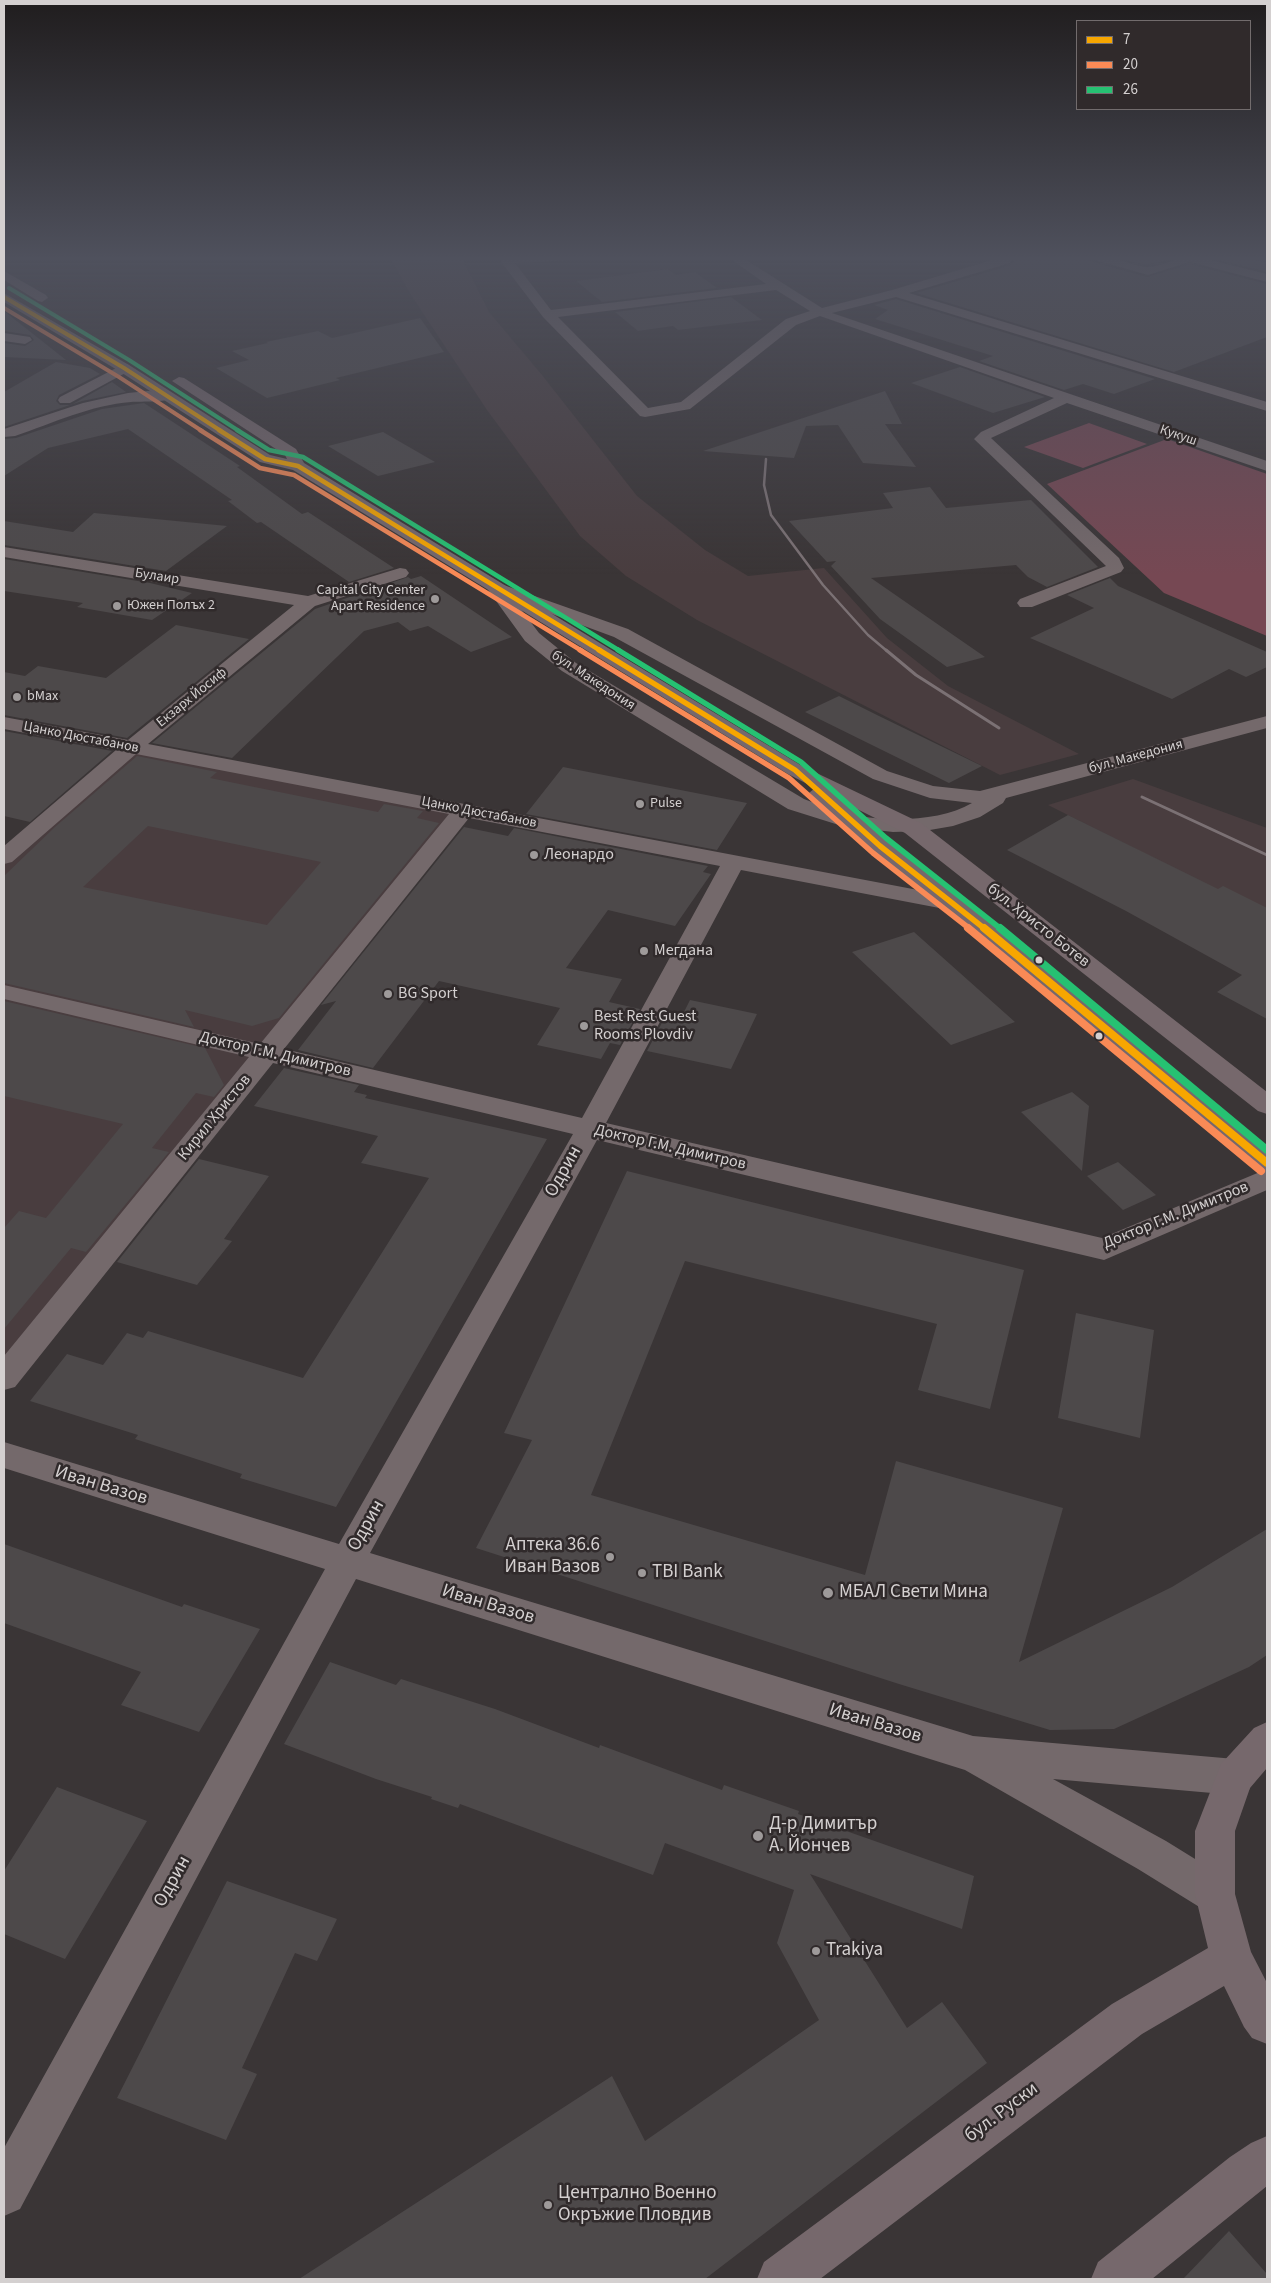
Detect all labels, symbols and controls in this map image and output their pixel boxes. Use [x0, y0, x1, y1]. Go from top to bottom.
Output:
legend [1076, 20, 1251, 110]
text: 7 [1123, 29, 1130, 50]
text: 20 [1123, 54, 1138, 75]
text: 26 [1123, 79, 1138, 100]
street label: Кукуш [1157, 422, 1199, 450]
street label: Булаир [134, 565, 180, 589]
place label: Capital City Center Apart Residence [316, 583, 425, 616]
marker: Capital City Center Apart Residence [429, 593, 441, 605]
place label: Южен Полъх 2 [127, 598, 215, 614]
marker: Южен Полъх 2 [111, 600, 123, 612]
street label: бул. Македония [548, 648, 638, 714]
street label: Екзарх Йосиф [153, 665, 231, 731]
place label: bMax [27, 689, 58, 705]
marker: bMax [11, 691, 23, 703]
street label: Цанко Дюстабанов [22, 719, 140, 757]
street label: бул. Македония [1087, 736, 1185, 778]
street label: Цанко Дюстабанов [420, 794, 538, 832]
place label: Pulse [650, 796, 682, 812]
marker: Pulse [634, 798, 646, 810]
place label: Леонардо [544, 845, 614, 865]
marker: Леонардо [528, 849, 540, 861]
street label: бул. Христо Ботев [983, 880, 1093, 972]
place label: Мегдана [654, 941, 713, 961]
marker: Мегдана [638, 945, 650, 957]
unlabelled marker [1034, 955, 1044, 965]
place label: BG Sport [398, 984, 458, 1004]
marker: BG Sport [382, 988, 394, 1000]
place label: Best Rest Guest Rooms Plovdiv [594, 1007, 697, 1045]
marker: Best Rest Guest Rooms Plovdiv [578, 1020, 590, 1032]
street label: Доктор Г.М. Димитров [197, 1028, 353, 1082]
unlabelled marker [1094, 1031, 1104, 1041]
street label: Кирил Христов [174, 1071, 256, 1165]
street label: Доктор Г.М. Димитров [592, 1121, 748, 1175]
street label: Одрин [541, 1142, 587, 1202]
street label: Доктор Г.М. Димитров [1101, 1178, 1251, 1254]
street label: Иван Вазов [52, 1461, 150, 1511]
street label: Одрин [344, 1496, 390, 1556]
place label: Аптека 36.6 Иван Вазов [504, 1535, 600, 1579]
marker: Аптека 36.6 Иван Вазов [604, 1551, 616, 1563]
place label: TBI Bank [652, 1562, 723, 1584]
marker: TBI Bank [636, 1567, 648, 1579]
street label: Иван Вазов [439, 1580, 537, 1630]
place label: МБАЛ Свети Мина [839, 1582, 988, 1604]
marker: МБАЛ Свети Мина [821, 1586, 835, 1600]
street label: Иван Вазов [826, 1699, 924, 1749]
place label: Д-р Димитър А. Йончев [769, 1814, 877, 1858]
marker: Д-р Димитър А. Йончев [751, 1829, 765, 1843]
street label: Одрин [150, 1852, 196, 1912]
place label: Trakiya [826, 1940, 883, 1962]
marker: Trakiya [810, 1945, 822, 1957]
street label: бул. Руски [961, 2078, 1043, 2148]
place label: Централно Военно Окръжие Пловдив [558, 2183, 716, 2227]
marker: Централно Военно Окръжие Пловдив [542, 2199, 554, 2211]

